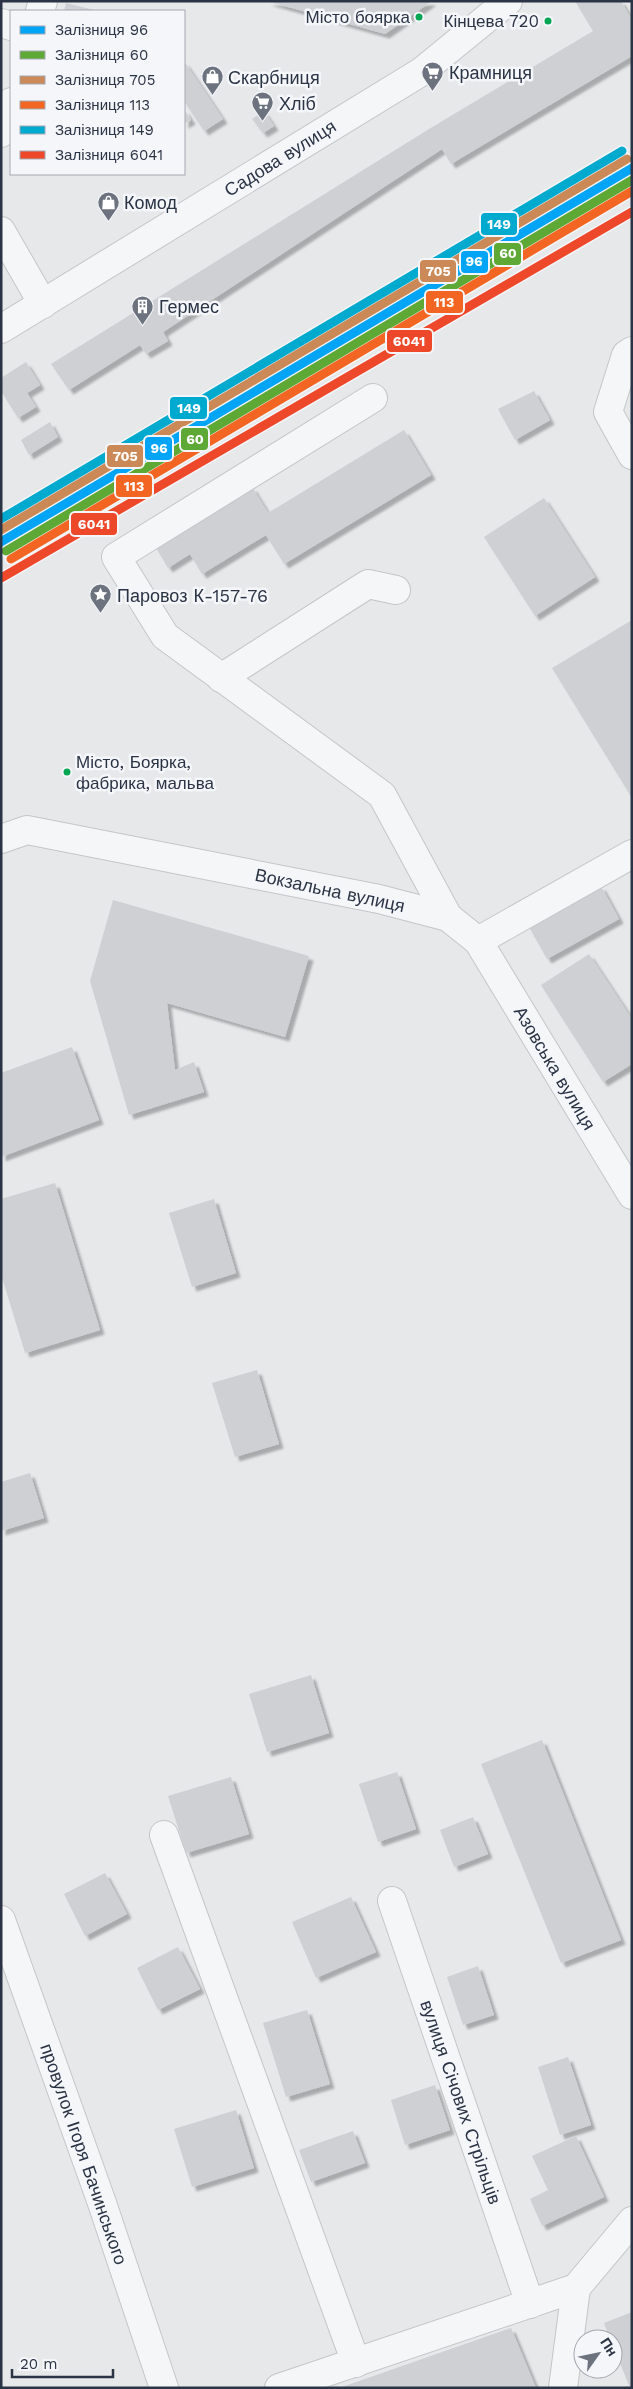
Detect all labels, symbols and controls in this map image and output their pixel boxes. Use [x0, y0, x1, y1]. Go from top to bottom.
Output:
place label: Місто боярка [306, 7, 411, 27]
legend [10, 10, 185, 175]
place label: Кінцева 720 [443, 11, 539, 31]
marker: Місто боярка [414, 12, 424, 22]
marker: Кінцева 720 [543, 16, 553, 26]
text: Залізниця 96 [55, 21, 148, 39]
text: Залізниця 60 [55, 46, 148, 64]
supermarket icon: Крамниця [421, 60, 445, 91]
place label: Крамниця [449, 62, 532, 83]
shop icon: Скарбниця [200, 65, 224, 96]
place label: Скарбниця [228, 67, 320, 88]
text: Залізниця 705 [55, 71, 155, 89]
supermarket icon: Хліб [251, 91, 275, 122]
place label: Хліб [279, 93, 316, 114]
text: Залізниця 113 [55, 96, 150, 114]
street label: Садова вулиця [220, 115, 340, 201]
text: Залізниця 149 [55, 121, 154, 139]
text: Залізниця 6041 [55, 146, 163, 164]
shop icon: Комод [96, 190, 120, 221]
place label: Комод [124, 192, 177, 213]
line badge: 149 [480, 212, 518, 236]
text: 149 [487, 216, 511, 232]
line badge: 60 [493, 242, 522, 266]
text: 60 [499, 245, 517, 261]
line badge: 96 [460, 250, 489, 274]
text: 96 [465, 253, 483, 269]
line badge: 705 [419, 259, 457, 283]
text: 705 [425, 263, 451, 279]
line badge: 113 [425, 290, 464, 314]
building icon: Гермес [131, 294, 155, 325]
text: 113 [434, 294, 454, 310]
place label: Гермес [159, 296, 219, 317]
line badge: 6041 [386, 329, 433, 353]
text: 6041 [393, 333, 425, 349]
line badge: 149 [169, 396, 208, 420]
text: 149 [177, 400, 201, 416]
line badge: 60 [180, 427, 209, 451]
text: 60 [186, 431, 204, 447]
line badge: 96 [144, 436, 173, 461]
text: 96 [150, 440, 168, 456]
line badge: 705 [106, 444, 144, 468]
text: 705 [112, 448, 138, 464]
line badge: 113 [115, 474, 153, 498]
text: 113 [124, 478, 144, 494]
line badge: 6041 [70, 512, 118, 536]
text: 6041 [78, 516, 110, 532]
place icon: Паровоз К-157-76 [89, 583, 113, 614]
place label: Паровоз К-157-76 [117, 585, 268, 606]
place label: Місто, Боярка, фабрика, мальва [76, 752, 214, 793]
marker: Місто, Боярка, фабрика, мальва [62, 767, 72, 777]
street label: Вокзальна вулиця [253, 864, 407, 916]
street label: Азовська вулиця [510, 1002, 600, 1134]
street label: вулиця Січових Стрільців [416, 1997, 506, 2207]
street label: провулок Ігоря Бачинського [36, 2041, 132, 2267]
north arrow [573, 2329, 623, 2379]
text: Пн [597, 2335, 621, 2359]
scale bar [12, 2346, 114, 2378]
text: 20 m [20, 2355, 58, 2373]

